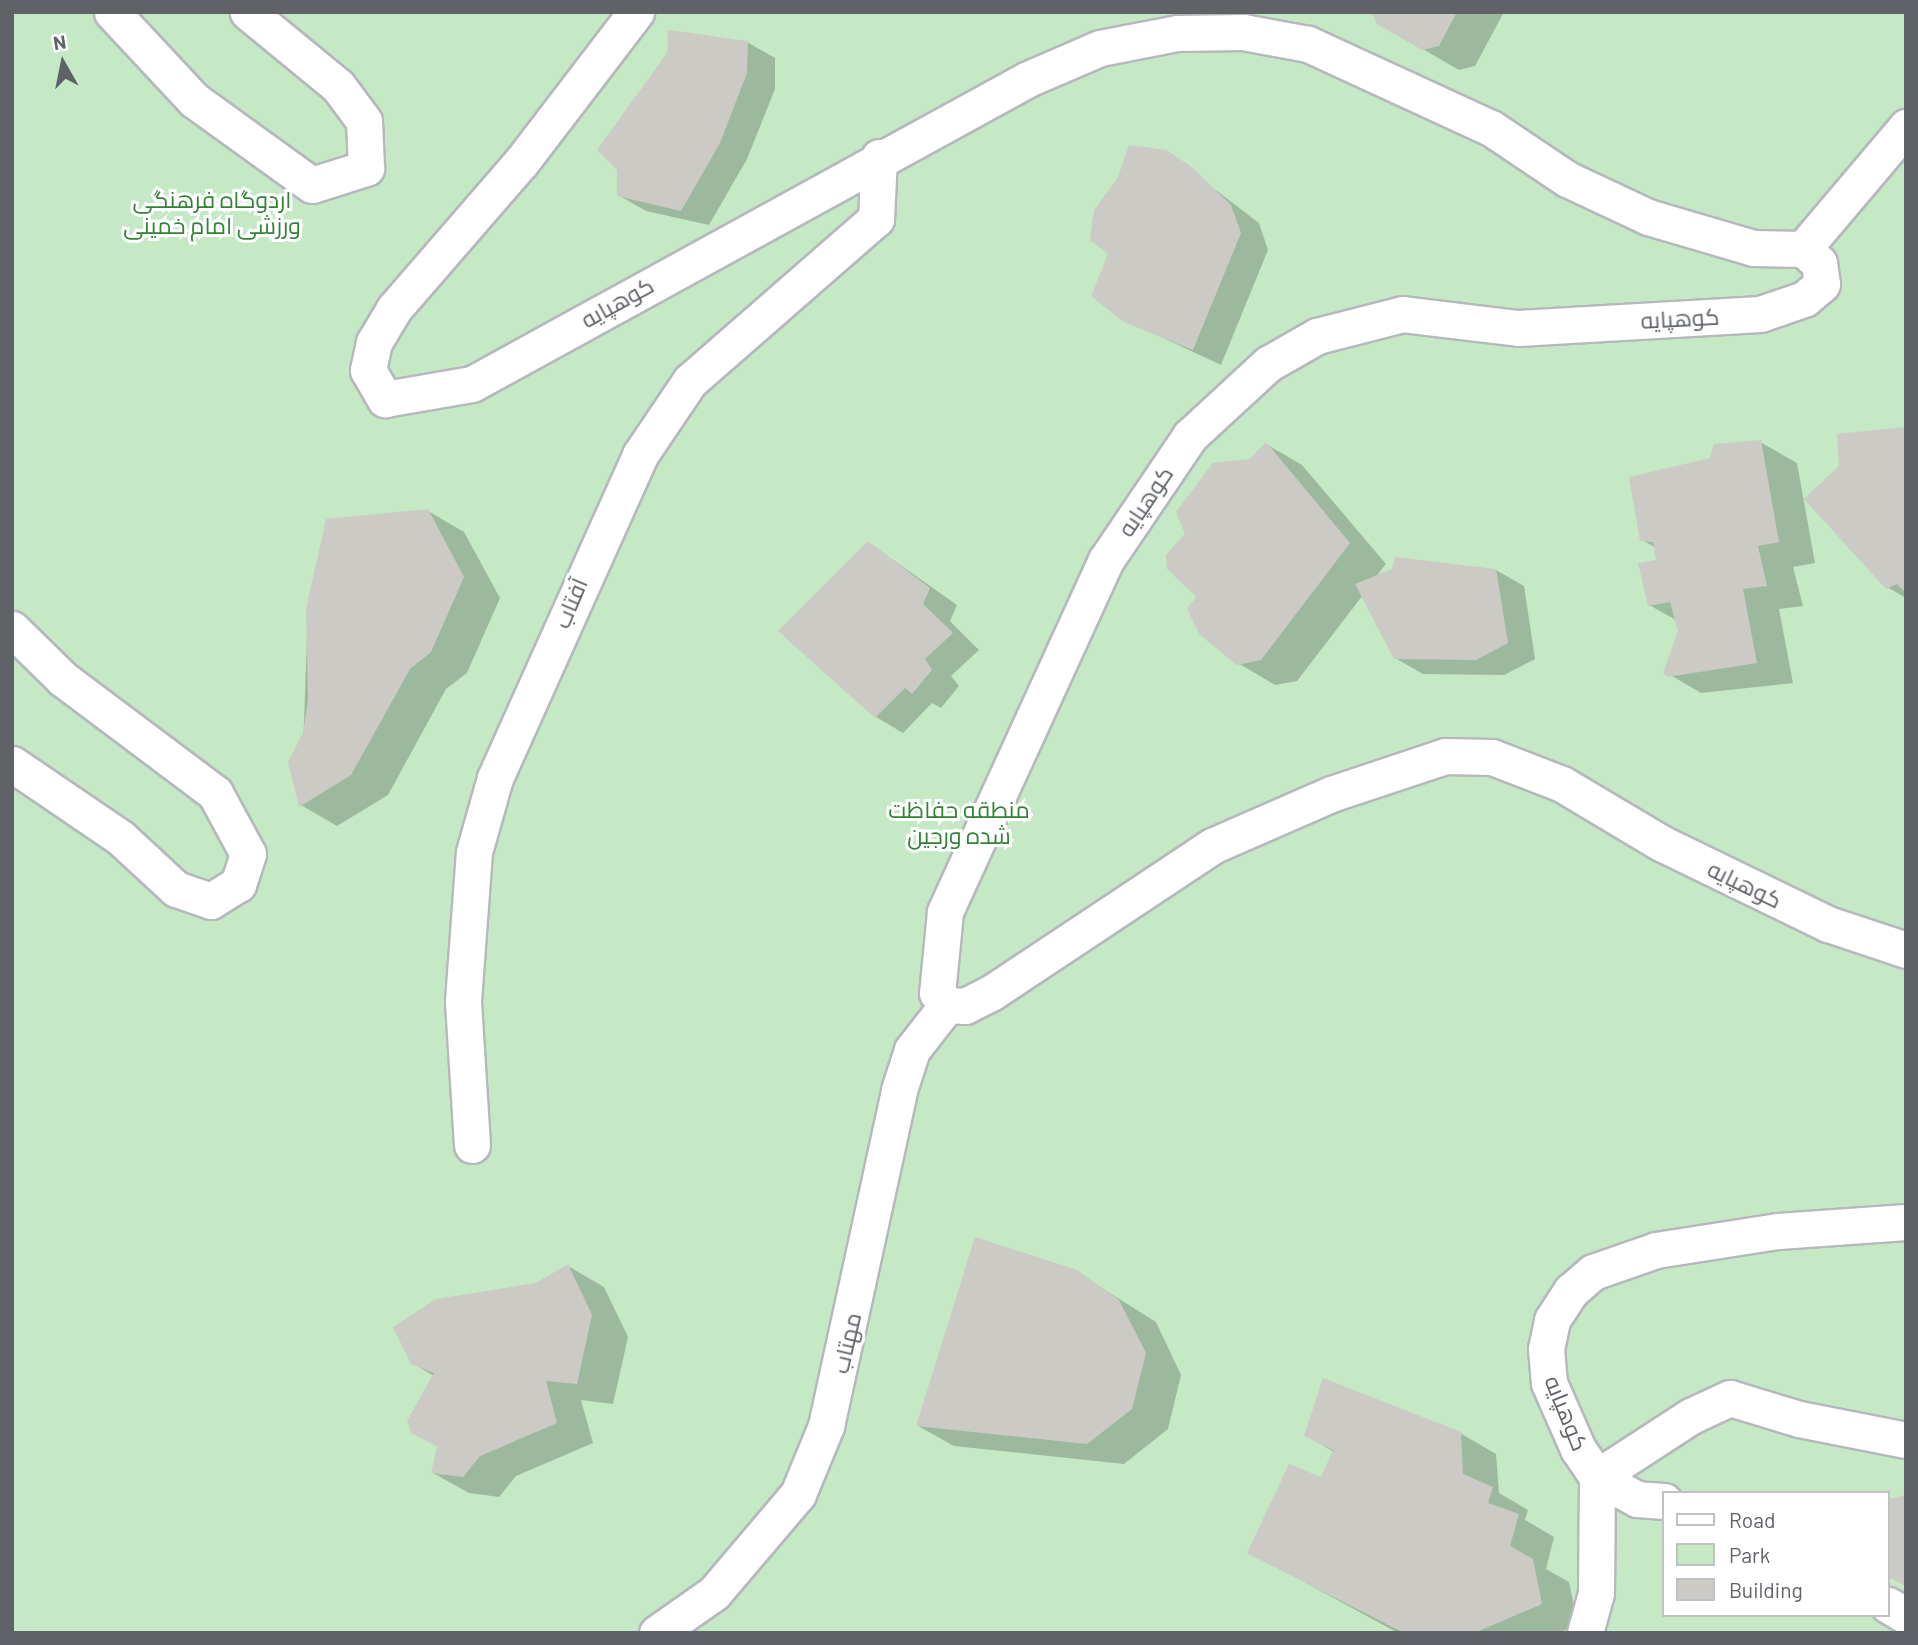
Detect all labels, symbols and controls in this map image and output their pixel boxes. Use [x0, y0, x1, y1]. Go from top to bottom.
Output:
north arrow [28, 28, 98, 98]
text: N [52, 29, 68, 54]
park label: اردوگاه فرهنگی ورزشی امام خمینی [123, 185, 301, 239]
street label: کوهپایه [576, 271, 658, 333]
street label: کوهپایه [1640, 302, 1720, 334]
street label: کوهپایه [1111, 461, 1179, 541]
street label: آفتاب [547, 574, 593, 632]
park label: منطقه حفاظت شده ورجین [888, 795, 1030, 849]
street label: کوهپایه [1703, 854, 1787, 914]
street label: مهتاب [826, 1310, 866, 1376]
street label: کوهپایه [1539, 1371, 1595, 1455]
legend [1662, 1491, 1890, 1617]
text: Road [1729, 1507, 1775, 1532]
text: Park [1729, 1542, 1770, 1567]
text: Building [1729, 1577, 1803, 1602]

